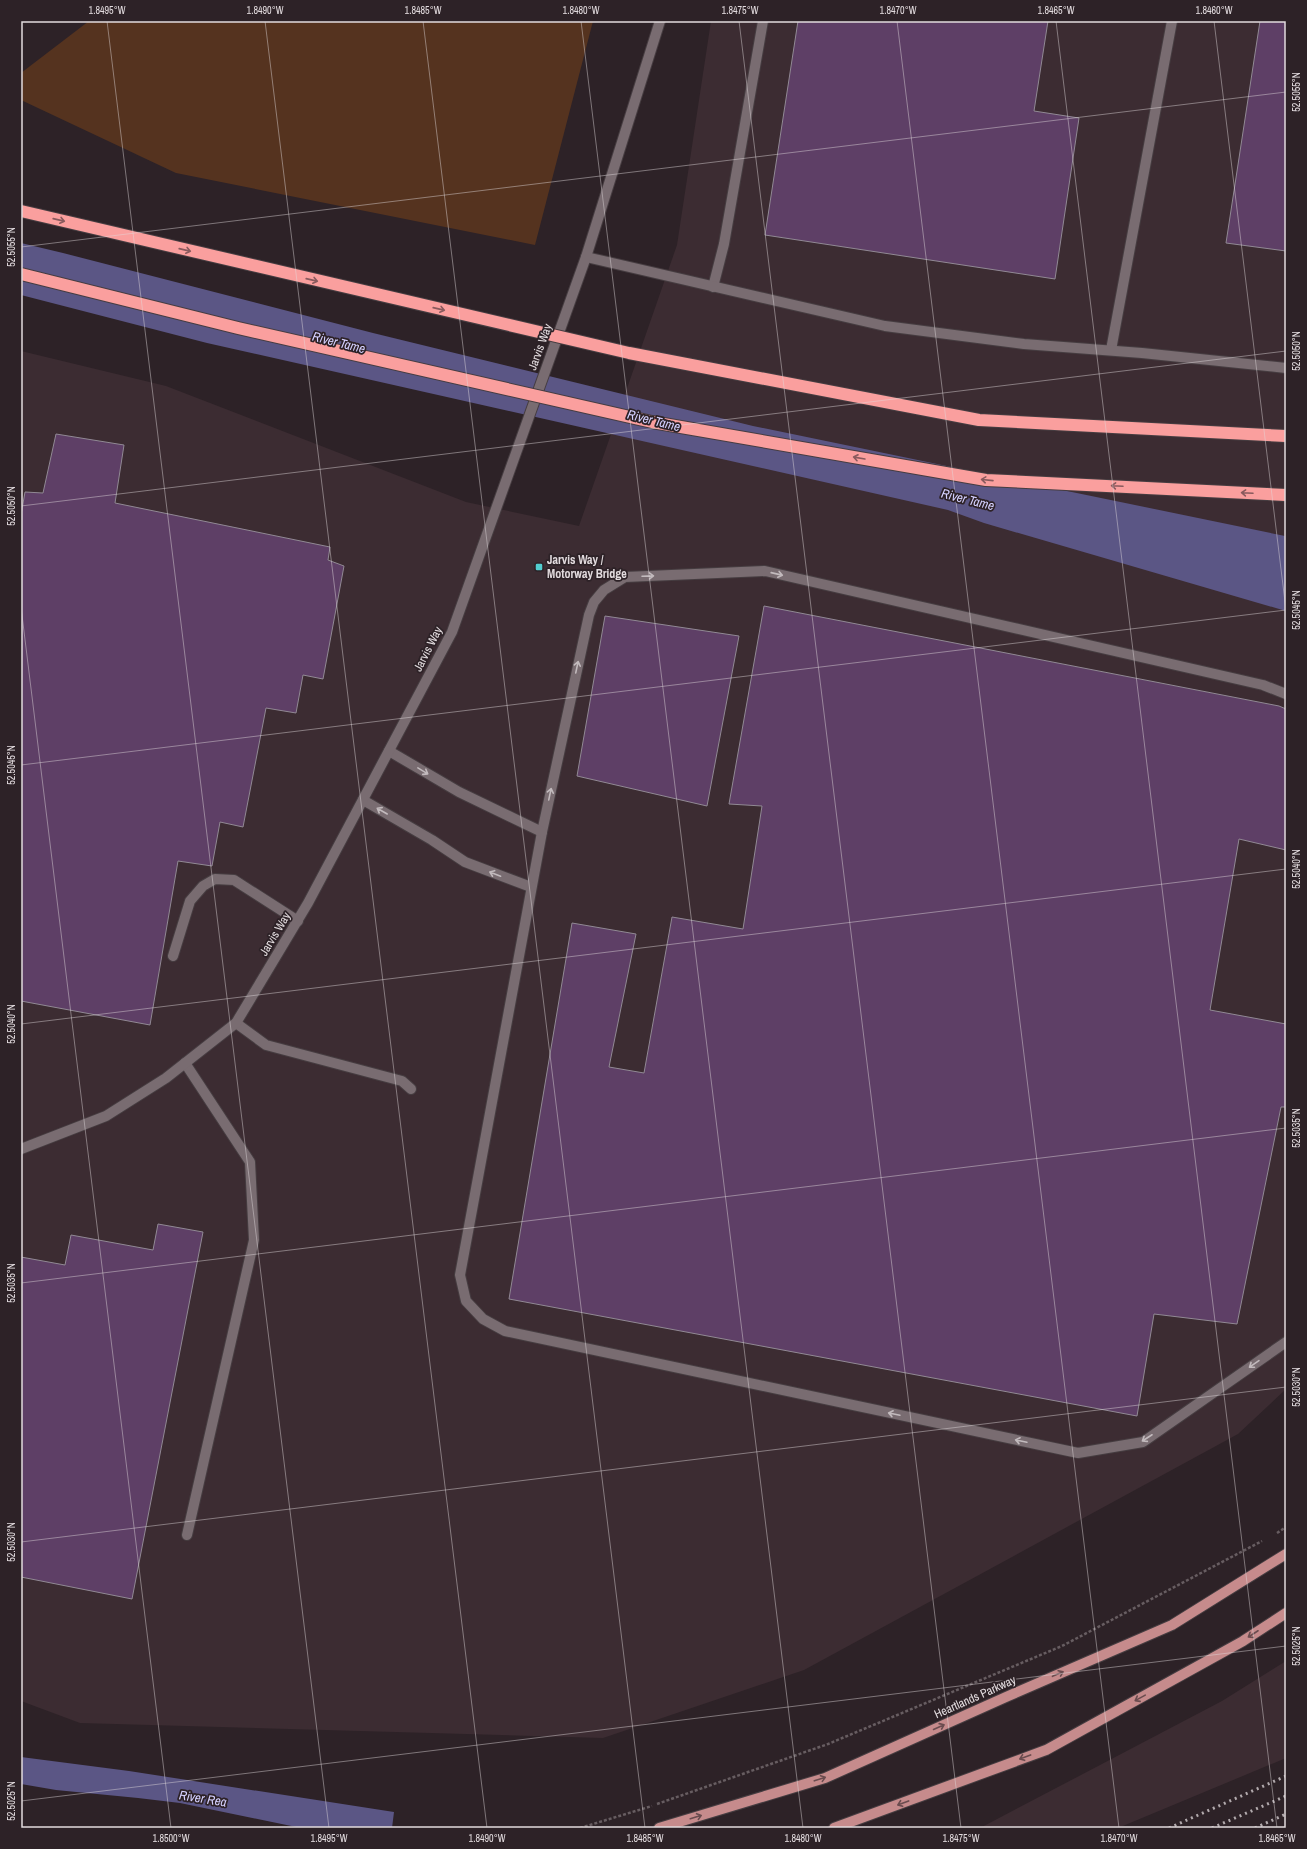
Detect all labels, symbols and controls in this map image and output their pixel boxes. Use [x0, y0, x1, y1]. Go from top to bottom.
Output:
text: 1.8495°W [89, 4, 126, 17]
text: 1.8490°W [247, 4, 284, 17]
text: 1.8485°W [405, 4, 442, 17]
text: 1.8480°W [563, 4, 600, 17]
text: 1.8475°W [722, 4, 759, 17]
text: 1.8470°W [880, 4, 917, 17]
text: 1.8465°W [1038, 4, 1075, 17]
text: 1.8460°W [1196, 4, 1233, 17]
text: 52.5055°N [1290, 72, 1303, 112]
one-way arrow [52, 217, 65, 225]
text: 52.5055°N [5, 227, 18, 267]
one-way arrow [179, 247, 192, 255]
one-way arrow [305, 276, 318, 284]
one-way arrow [432, 306, 445, 314]
street label: Jarvis Way [524, 322, 556, 372]
water label: River Tame [311, 328, 367, 357]
text: 52.5050°N [1290, 331, 1303, 371]
water label: River Tame [626, 406, 682, 435]
one-way arrow [853, 454, 866, 462]
one-way arrow [981, 476, 994, 483]
one-way arrow [1111, 483, 1124, 490]
water label: River Tame [940, 485, 996, 514]
text: 52.5050°N [5, 486, 18, 526]
one-way arrow [1241, 489, 1254, 496]
place label: Jarvis Way / Motorway Bridge [547, 552, 627, 582]
marker: Jarvis Way / Motorway Bridge [534, 562, 544, 572]
one-way arrow [771, 571, 784, 579]
one-way arrow [641, 572, 654, 580]
text: 52.5045°N [1290, 590, 1303, 630]
street label: Jarvis Way [410, 624, 446, 674]
one-way arrow [574, 660, 582, 673]
text: 52.5045°N [5, 745, 18, 785]
one-way arrow [417, 767, 429, 775]
one-way arrow [546, 787, 554, 800]
one-way arrow [376, 806, 388, 814]
text: 52.5040°N [1290, 849, 1303, 889]
one-way arrow [489, 869, 501, 877]
street label: Jarvis Way [256, 909, 294, 959]
text: 52.5040°N [5, 1004, 18, 1044]
text: 52.5035°N [1290, 1108, 1303, 1148]
text: 52.5035°N [5, 1263, 18, 1303]
one-way arrow [1249, 1360, 1260, 1368]
text: 52.5030°N [1290, 1367, 1303, 1407]
one-way arrow [888, 1410, 901, 1418]
one-way arrow [1142, 1434, 1153, 1442]
one-way arrow [1015, 1437, 1028, 1445]
text: 52.5030°N [5, 1522, 18, 1562]
text: 52.5025°N [1290, 1626, 1303, 1666]
one-way arrow [1248, 1630, 1259, 1638]
one-way arrow [1052, 1670, 1064, 1677]
street label: Heartlands Parkway [932, 1672, 1019, 1722]
one-way arrow [1134, 1694, 1146, 1702]
one-way arrow [933, 1723, 945, 1730]
one-way arrow [1019, 1754, 1031, 1762]
one-way arrow [814, 1775, 827, 1782]
text: 52.5025°N [5, 1781, 18, 1821]
water label: River Rea [178, 1786, 228, 1811]
one-way arrow [897, 1799, 909, 1807]
one-way arrow [689, 1813, 702, 1820]
text: 1.8500°W [153, 1832, 190, 1845]
text: 1.8495°W [311, 1832, 348, 1845]
text: 1.8490°W [469, 1832, 506, 1845]
text: 1.8485°W [627, 1832, 664, 1845]
text: 1.8480°W [785, 1832, 822, 1845]
text: 1.8475°W [943, 1832, 980, 1845]
text: 1.8470°W [1101, 1832, 1138, 1845]
text: 1.8465°W [1259, 1832, 1296, 1845]

